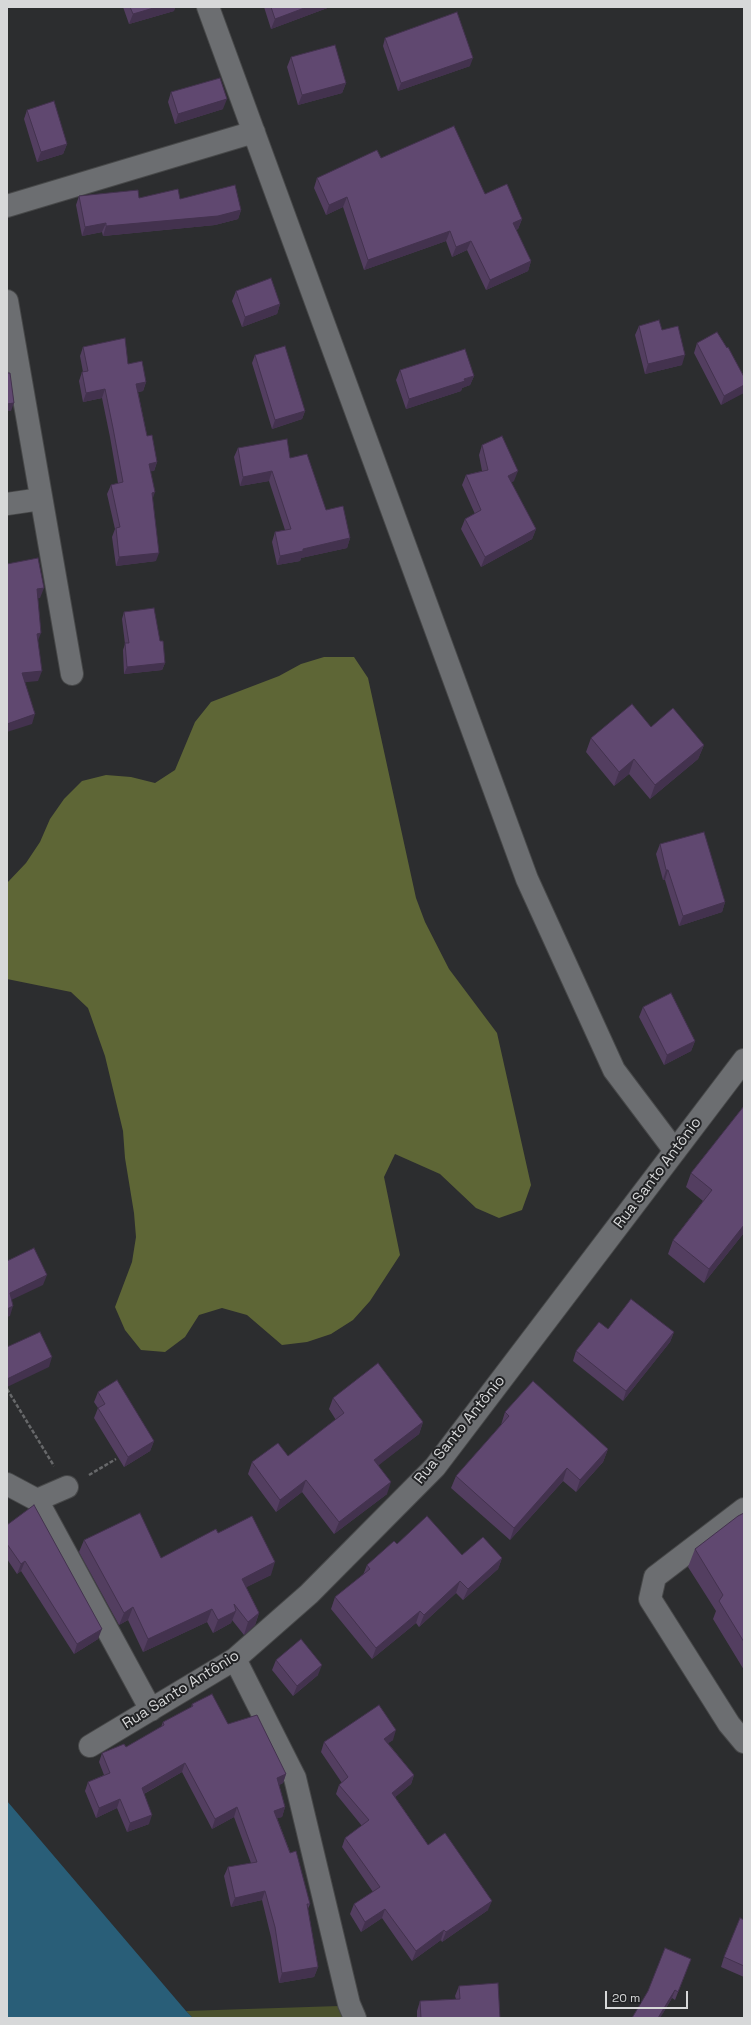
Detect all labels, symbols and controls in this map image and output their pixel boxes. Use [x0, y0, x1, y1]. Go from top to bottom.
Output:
street label: Rua Santo Antônio [610, 1114, 706, 1232]
street label: Rua Santo Antônio [411, 1372, 509, 1488]
street label: Rua Santo Antônio [119, 1647, 243, 1733]
scale bar [607, 1983, 690, 2009]
text: 20 m [612, 1990, 640, 2006]

